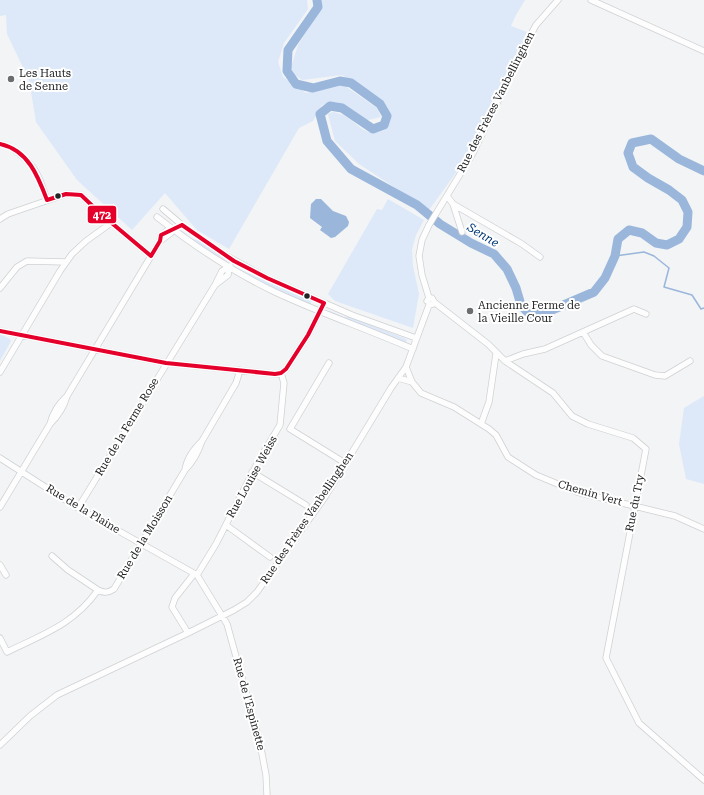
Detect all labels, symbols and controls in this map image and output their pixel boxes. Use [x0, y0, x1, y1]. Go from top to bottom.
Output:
street label: Rue des Frères Vanbellinghen [455, 29, 537, 175]
place label: Les Hauts de Senne [19, 67, 71, 93]
marker: Les Hauts de Senne [6, 74, 16, 84]
unlabelled marker [53, 191, 63, 201]
line badge: 472 [87, 205, 117, 224]
text: 472 [93, 209, 111, 222]
water label: Senne [464, 220, 501, 250]
unlabelled marker [302, 291, 312, 301]
place label: Ancienne Ferme de la Vieille Cour [478, 299, 580, 325]
marker: Ancienne Ferme de la Vieille Cour [465, 306, 475, 316]
street label: Rue de la Ferme Rose [93, 376, 161, 478]
street label: Rue Louise Weiss [224, 434, 280, 520]
street label: Rue des Frères Vanbellinghen [258, 450, 356, 586]
street label: Rue du Try [623, 473, 647, 533]
street label: Chemin Vert [556, 478, 624, 508]
street label: Rue de la Plaine [44, 482, 122, 536]
street label: Rue de la Moisson [115, 493, 175, 581]
street label: Rue de l'Espinette [230, 656, 268, 752]

